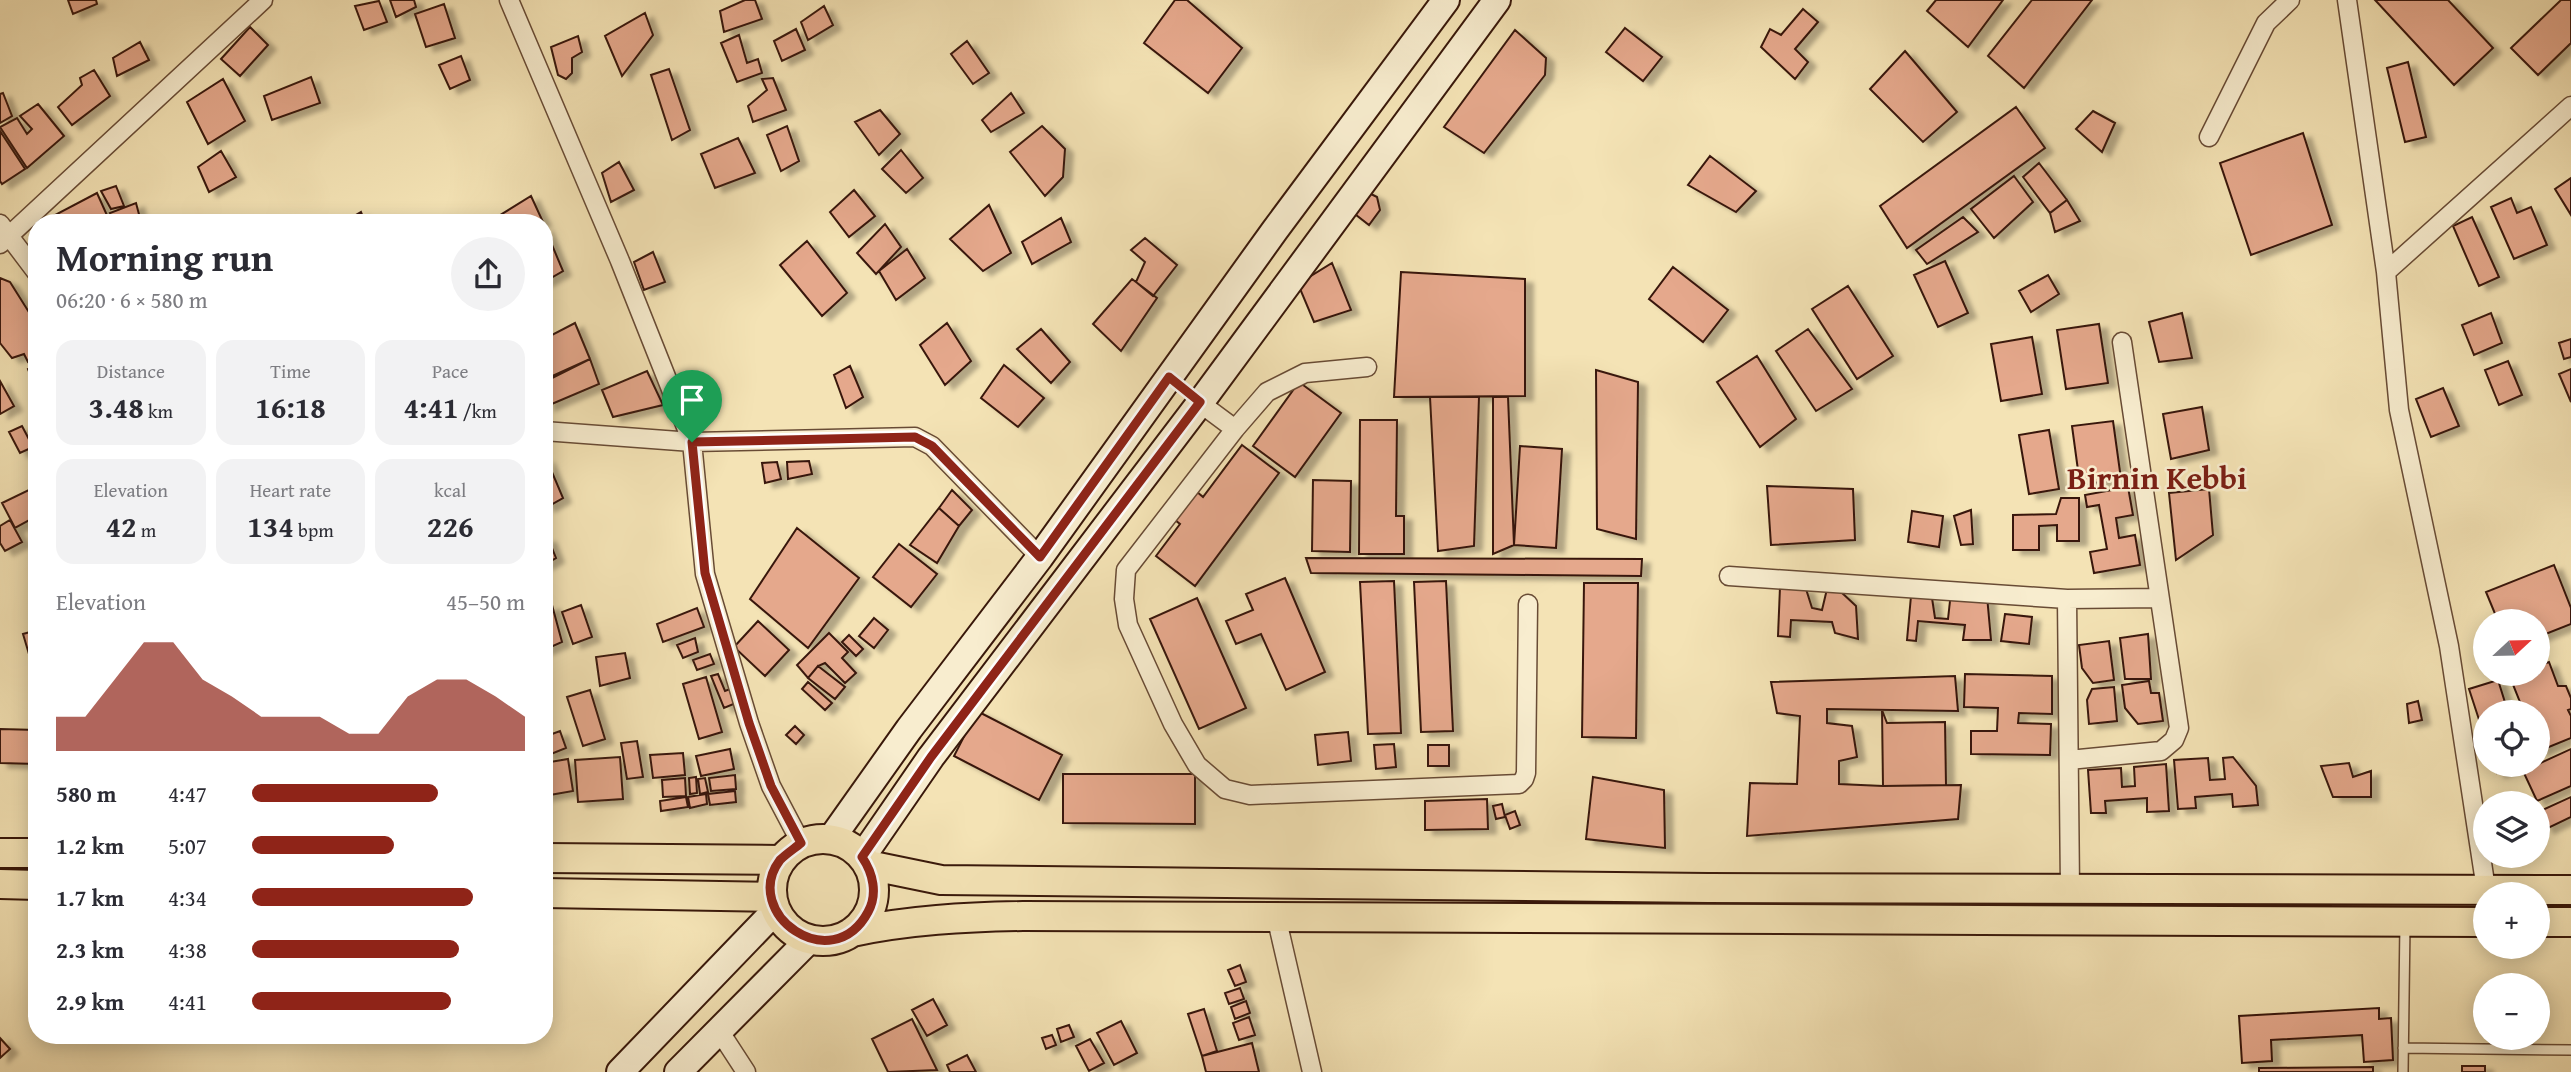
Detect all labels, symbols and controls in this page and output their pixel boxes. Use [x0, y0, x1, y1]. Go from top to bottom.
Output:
text: Morning run [56, 229, 273, 285]
button: share [451, 237, 525, 311]
text: 06:20 · 6 × 580 m [56, 283, 208, 316]
text: Distance [97, 357, 165, 385]
text: Time [270, 357, 311, 385]
text: Pace [432, 357, 468, 385]
pin [662, 370, 722, 442]
icon: arrive [673, 381, 711, 419]
text: 3.48 [89, 385, 144, 429]
text: 16:18 [255, 385, 326, 429]
text: 4:41 [403, 385, 459, 429]
text: km [144, 397, 173, 425]
text: /km [459, 397, 497, 425]
district label: Birnin Kebbi [2067, 454, 2247, 501]
text: Elevation [94, 476, 168, 504]
text: Heart rate [250, 476, 331, 504]
text: kcal [434, 476, 466, 504]
text: 42 [105, 504, 137, 548]
text: 134 [247, 504, 294, 548]
text: 226 [427, 504, 473, 548]
text: m [137, 516, 156, 544]
text: bpm [294, 516, 334, 544]
text: Elevation [56, 585, 146, 618]
text: 45–50 m [446, 585, 525, 618]
north arrow [2473, 609, 2550, 686]
map controls [2473, 609, 2550, 1050]
button: locate [2473, 700, 2550, 777]
text: 580 m [56, 777, 117, 810]
text: 4:47 [168, 777, 207, 810]
button: layers [2473, 791, 2550, 868]
text: 1.2 km [56, 829, 124, 862]
text: 5:07 [168, 829, 207, 862]
text: 1.7 km [56, 881, 124, 914]
text: 4:34 [168, 881, 207, 914]
button: + [2473, 882, 2550, 959]
text: 2.3 km [56, 933, 124, 966]
text: 4:38 [168, 933, 207, 966]
button: − [2473, 973, 2550, 1050]
text: 2.9 km [56, 985, 124, 1018]
text: 4:41 [168, 985, 207, 1018]

